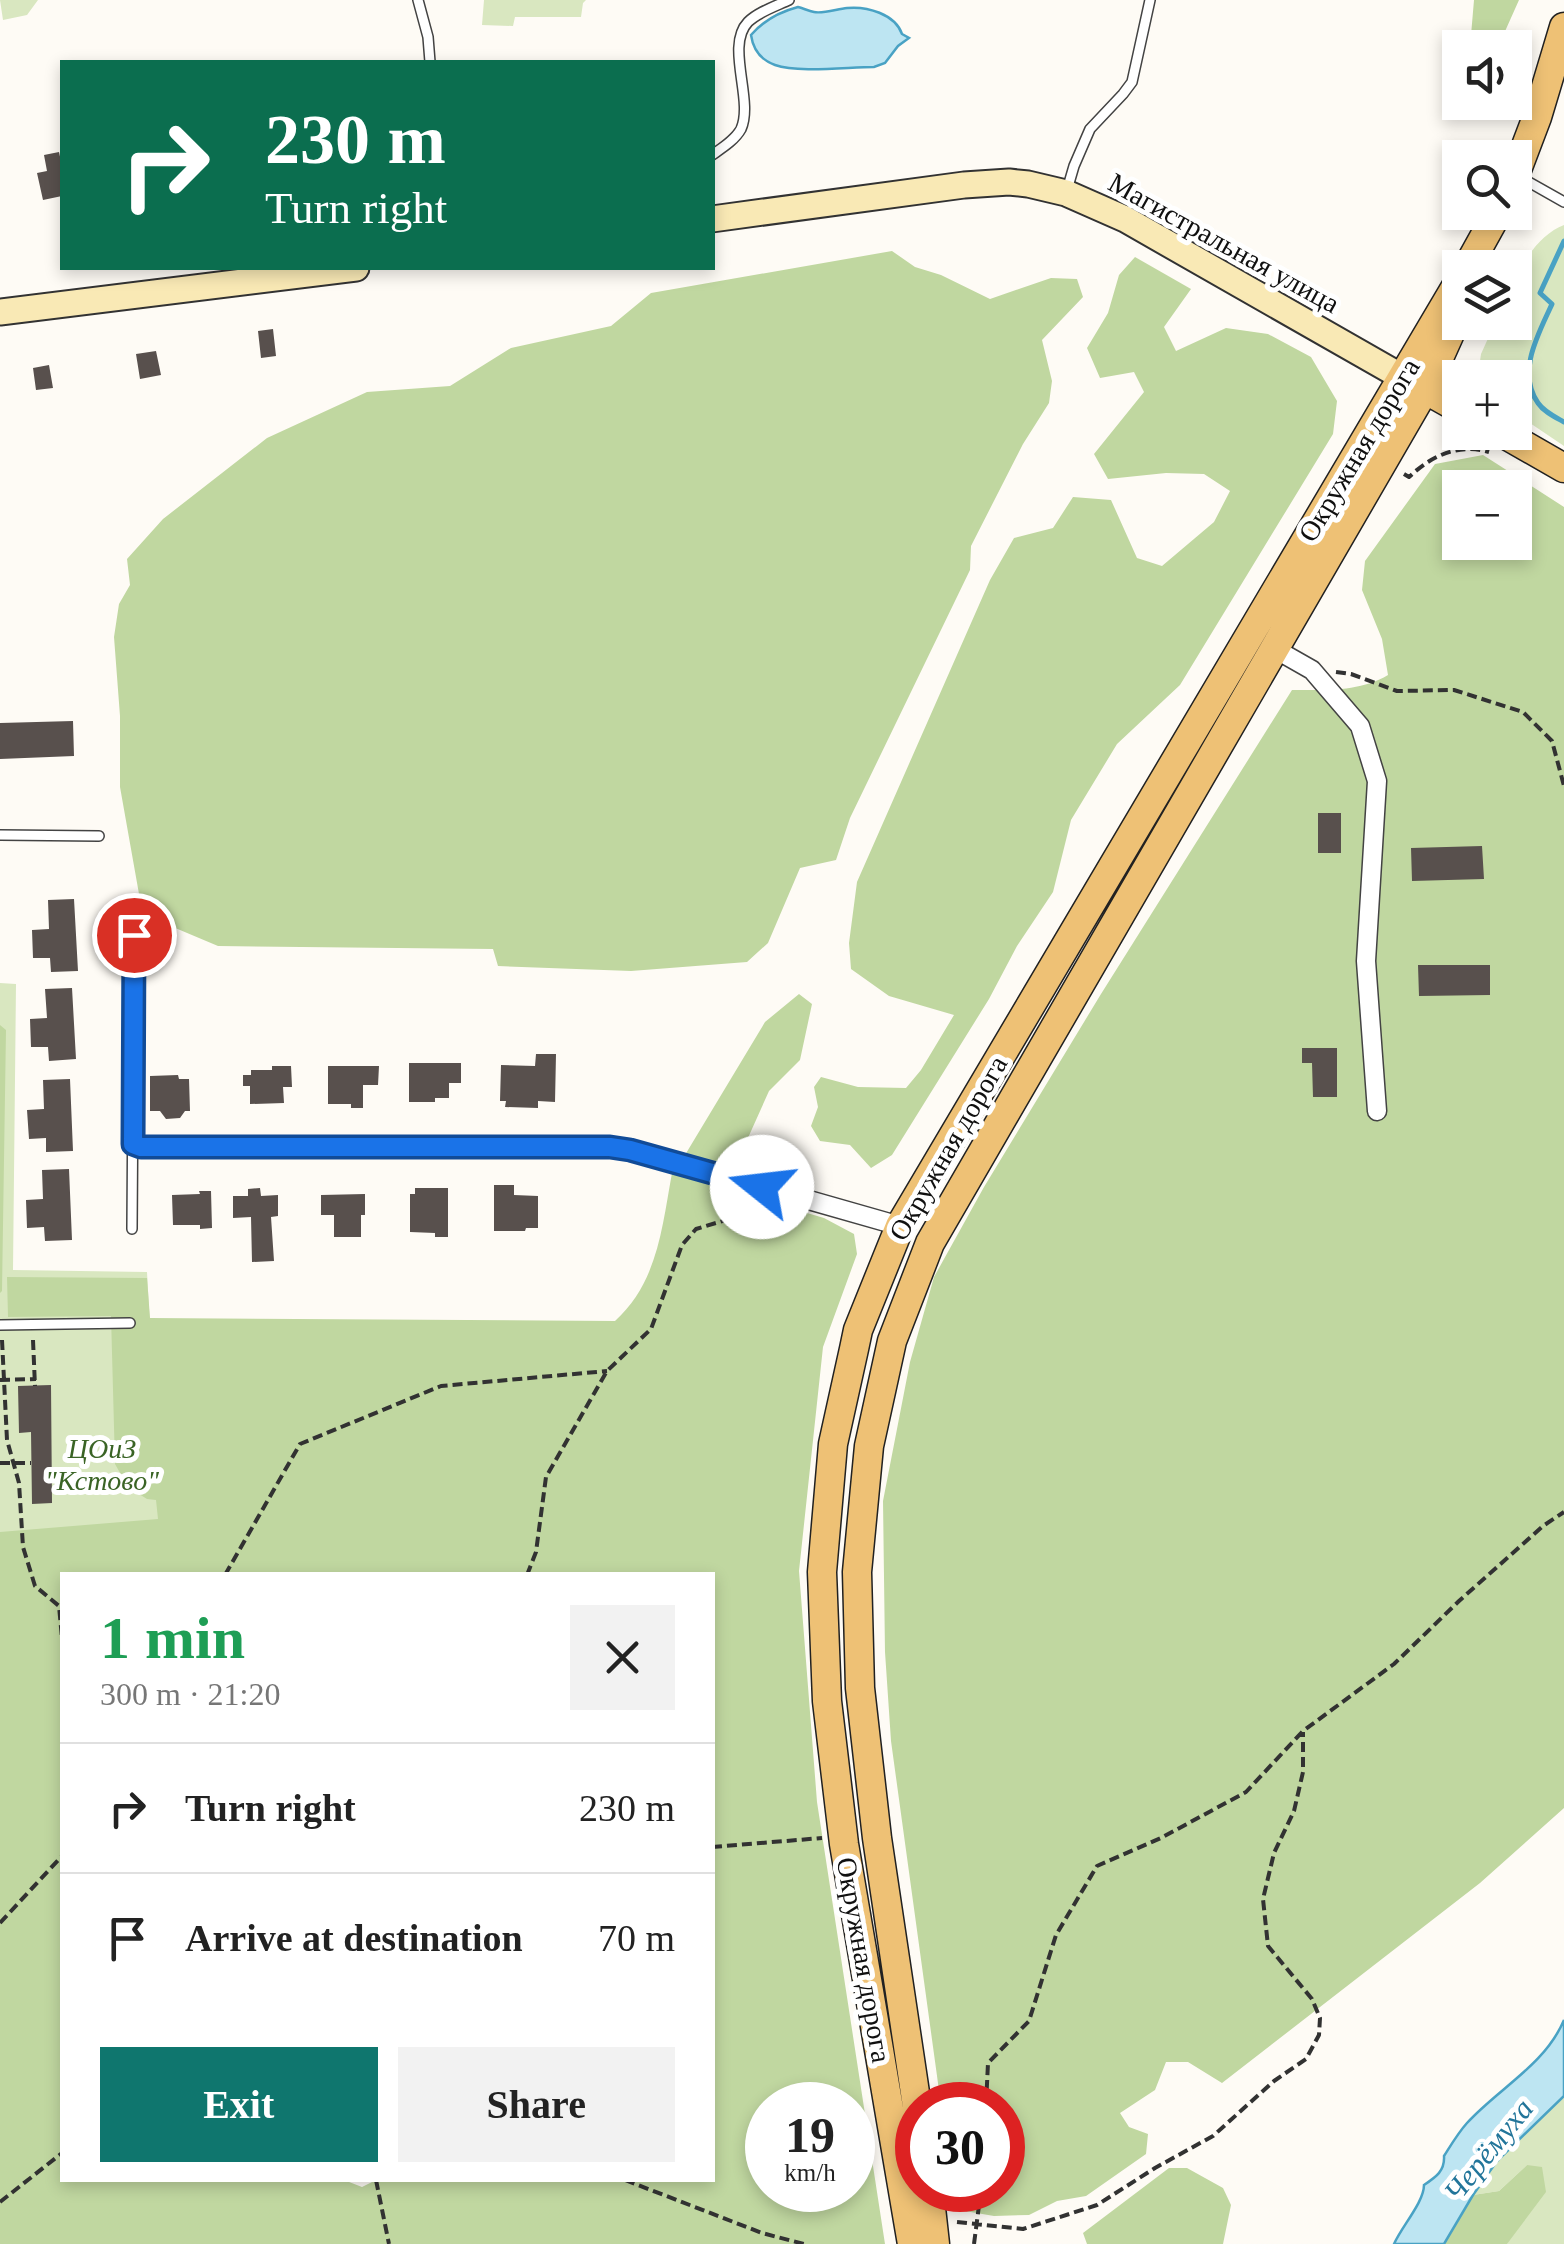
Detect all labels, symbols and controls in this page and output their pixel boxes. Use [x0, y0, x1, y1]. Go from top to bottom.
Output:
map controls [1442, 30, 1532, 560]
button: sound [1442, 30, 1532, 120]
icon: right [100, 100, 230, 230]
text: 230 m [265, 101, 446, 178]
button: search [1442, 140, 1532, 230]
street label: Магистральная улица [1103, 167, 1345, 320]
text: Turn right [265, 183, 447, 233]
button: layers [1442, 250, 1532, 340]
street label: Окружная дорога [1292, 352, 1426, 547]
button: + [1442, 360, 1532, 450]
button: − [1442, 470, 1532, 560]
pin [92, 893, 177, 978]
icon: arrive [107, 908, 162, 963]
street label: Окружная дорога [883, 1050, 1014, 1246]
position arrow [710, 1135, 814, 1239]
park label: ЦОиЗ "Кстово" [45, 1433, 159, 1496]
text: 1 min [100, 1605, 245, 1671]
button: close [570, 1605, 675, 1710]
text: 300 m · 21:20 [100, 1676, 280, 1712]
icon: right [100, 1781, 155, 1836]
text: Turn right [185, 1787, 356, 1829]
text: 230 m [579, 1787, 675, 1829]
street label: Окружная дорога [831, 1855, 897, 2066]
icon: arrive [100, 1911, 155, 1966]
text: Arrive at destination [185, 1917, 523, 1959]
text: 70 m [598, 1917, 675, 1959]
button: Exit [100, 2047, 378, 2162]
button: Share [398, 2047, 675, 2162]
speed limit sign: 30 [895, 2082, 1025, 2212]
water label: Черёмуха [1437, 2092, 1539, 2208]
text: 19 [785, 2107, 835, 2163]
text: km/h [784, 2159, 836, 2186]

